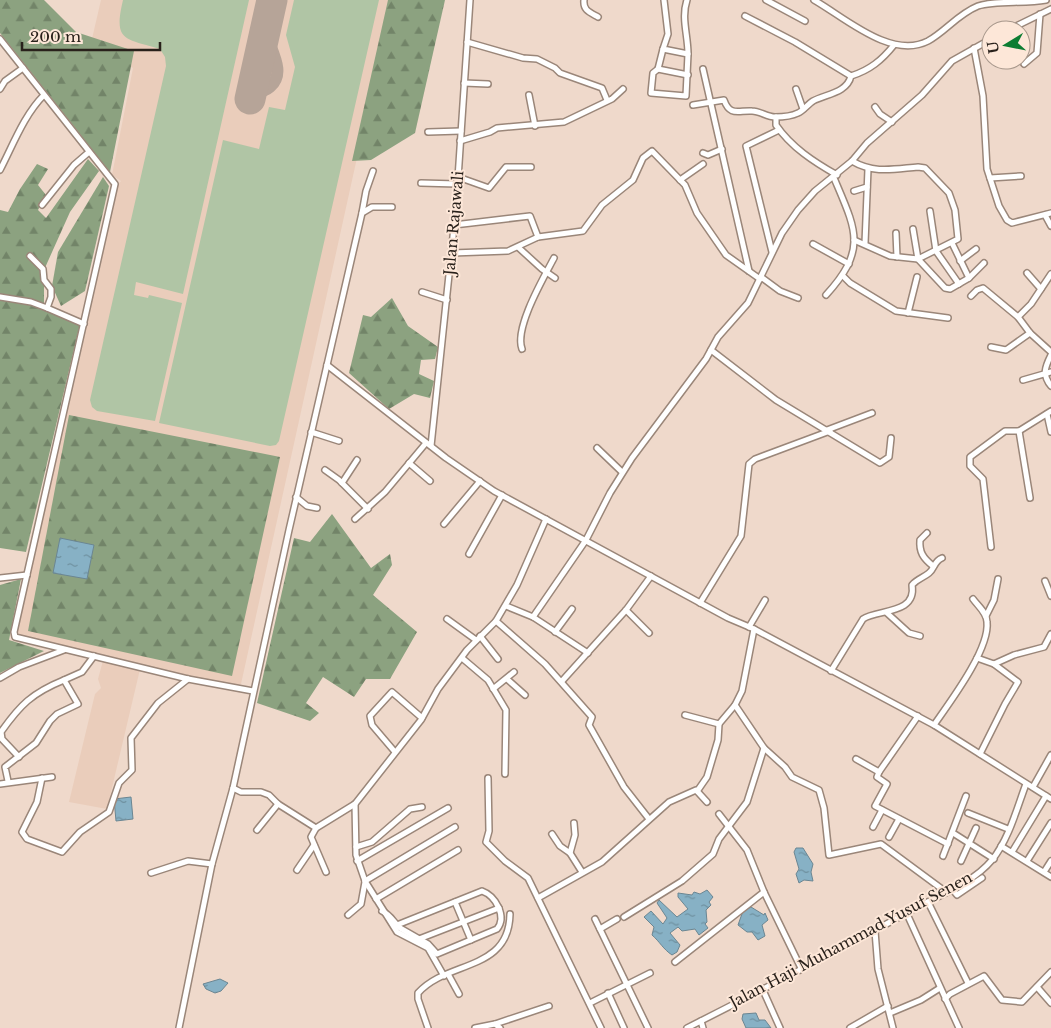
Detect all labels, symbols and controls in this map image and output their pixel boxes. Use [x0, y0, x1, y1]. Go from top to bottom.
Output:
scale bar [22, 20, 160, 52]
north arrow [981, 20, 1031, 70]
text: 200 m [30, 27, 81, 46]
text: U [983, 39, 1003, 55]
street label: Jalan Rajawali [439, 170, 468, 278]
street label: Jalan Haji Muhammad Yusuf Senen [725, 867, 975, 1013]

